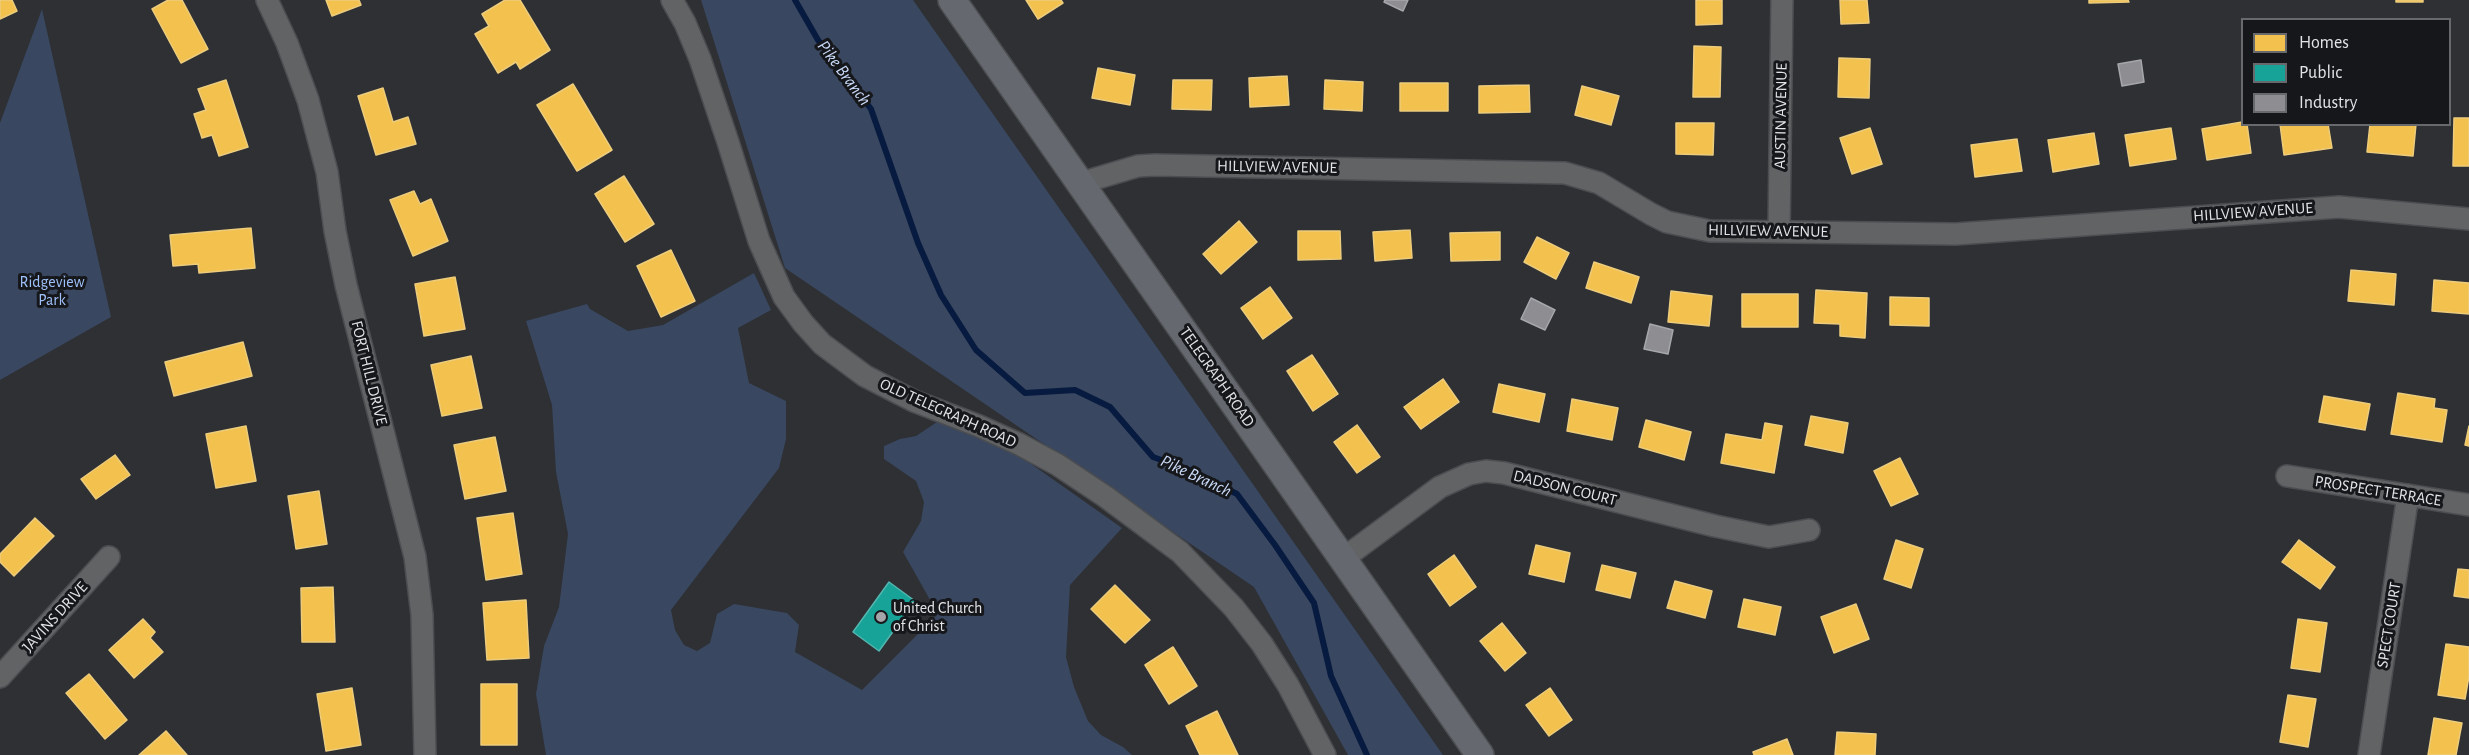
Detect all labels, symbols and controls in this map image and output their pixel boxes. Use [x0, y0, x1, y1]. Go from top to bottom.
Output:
legend [2241, 18, 2451, 126]
text: Homes [2299, 34, 2349, 52]
water label: Pike Branch [812, 36, 876, 110]
street label: AUSTIN AVENUE [1770, 63, 1792, 169]
text: Public [2299, 64, 2342, 82]
text: Industry [2299, 94, 2358, 112]
street label: HILLVIEW AVENUE [1217, 156, 1337, 178]
street label: HILLVIEW AVENUE [2192, 198, 2314, 226]
street label: HILLVIEW AVENUE [1708, 220, 1828, 242]
park label: Ridgeview Park [19, 272, 85, 310]
street label: FORT HILL DRIVE [347, 319, 391, 427]
street label: TELEGRAPH ROAD [1175, 323, 1259, 431]
street label: OLD TELEGRAPH ROAD [877, 374, 1019, 452]
water label: Pike Branch [1157, 450, 1235, 502]
street label: DADSON COURT [1511, 466, 1619, 510]
street label: PROSPECT TERRACE [2313, 472, 2443, 510]
street label: JAVINS DRIVE [18, 578, 92, 656]
street label: SPECT COURT [2373, 581, 2405, 669]
place label: United Church of Christ [893, 598, 982, 636]
marker: United Church of Christ [874, 610, 888, 624]

